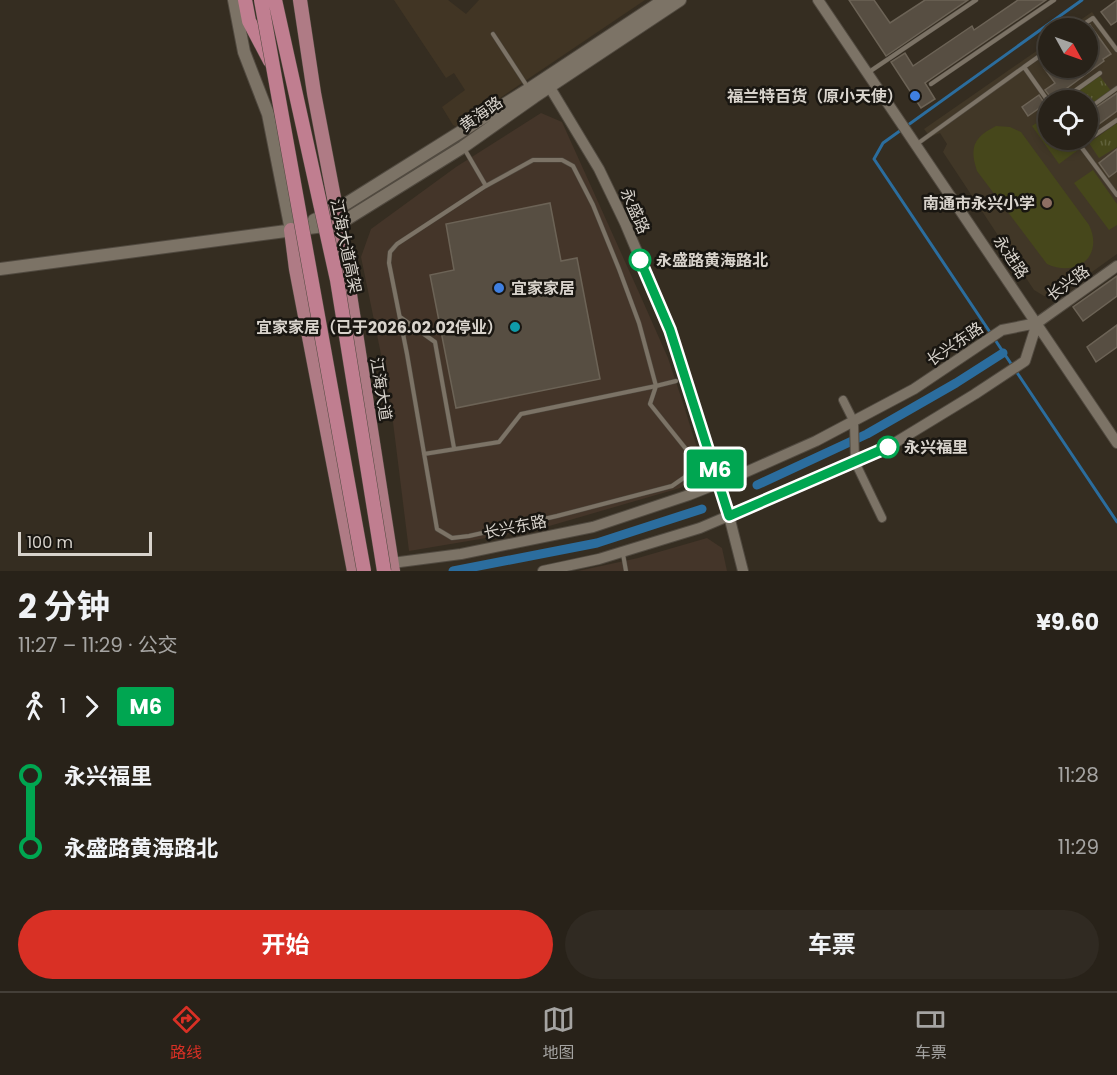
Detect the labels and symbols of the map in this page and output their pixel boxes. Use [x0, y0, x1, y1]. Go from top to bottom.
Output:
north arrow [1038, 18, 1098, 78]
place label: 福兰特百货（原小天使） [727, 85, 903, 108]
marker: 福兰特百货（原小天使） [908, 89, 922, 103]
street label: 黄海路 [455, 91, 507, 137]
street label: 永盛路 [615, 184, 655, 238]
place label: 南通市永兴小学 [923, 192, 1035, 215]
marker: 南通市永兴小学 [1040, 196, 1054, 210]
street label: 江海大道高架 [325, 197, 367, 295]
street label: 永进路 [988, 231, 1034, 283]
marker: 永盛路黄海路北 [629, 249, 651, 271]
place label: 永盛路黄海路北 [656, 249, 768, 272]
street label: 长兴路 [1042, 260, 1094, 306]
place label: 宜家家居 [511, 277, 575, 300]
marker: 宜家家居 [492, 281, 506, 295]
place label: 宜家家居（已于2026.02.02停业） [256, 316, 503, 339]
street label: 长兴东路 [922, 317, 988, 371]
marker: 宜家家居（已于2026.02.02停业） [508, 320, 522, 334]
street label: 江海大道 [365, 356, 397, 422]
marker: 永兴福里 [877, 436, 899, 458]
place label: 永兴福里 [904, 436, 968, 459]
line badge: M6 [688, 450, 742, 488]
street label: 长兴东路 [481, 510, 549, 544]
scale bar [18, 529, 152, 556]

